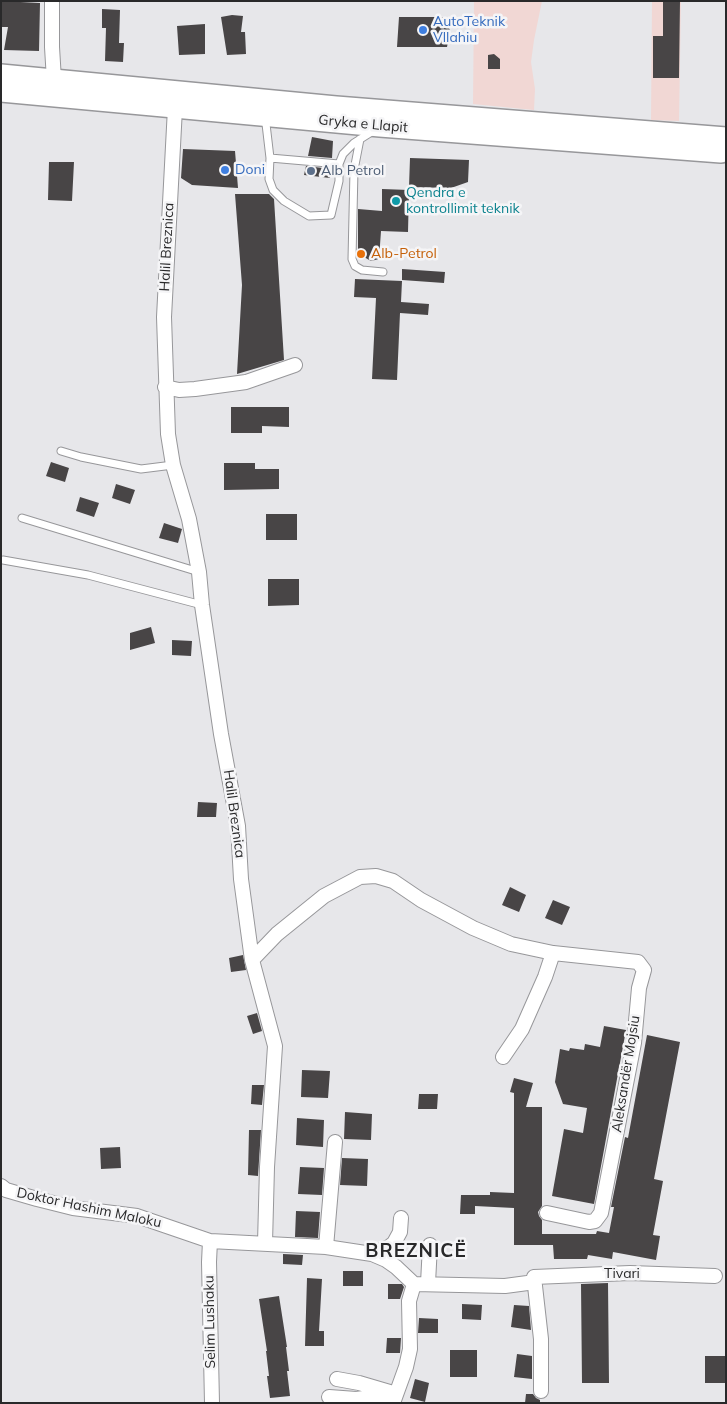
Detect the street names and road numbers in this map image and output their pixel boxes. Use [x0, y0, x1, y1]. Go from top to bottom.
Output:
street label: Gryka e Llapit [318, 112, 408, 136]
street label: Halil Breznica [156, 202, 178, 292]
street label: Halil Breznica [219, 769, 249, 859]
street label: Aleksandër Mojsiu [608, 1014, 644, 1134]
street label: Doktor Hashim Maloku [15, 1184, 163, 1232]
street label: Tivari [604, 1266, 640, 1282]
street label: Selim Lushaku [201, 1275, 219, 1369]

